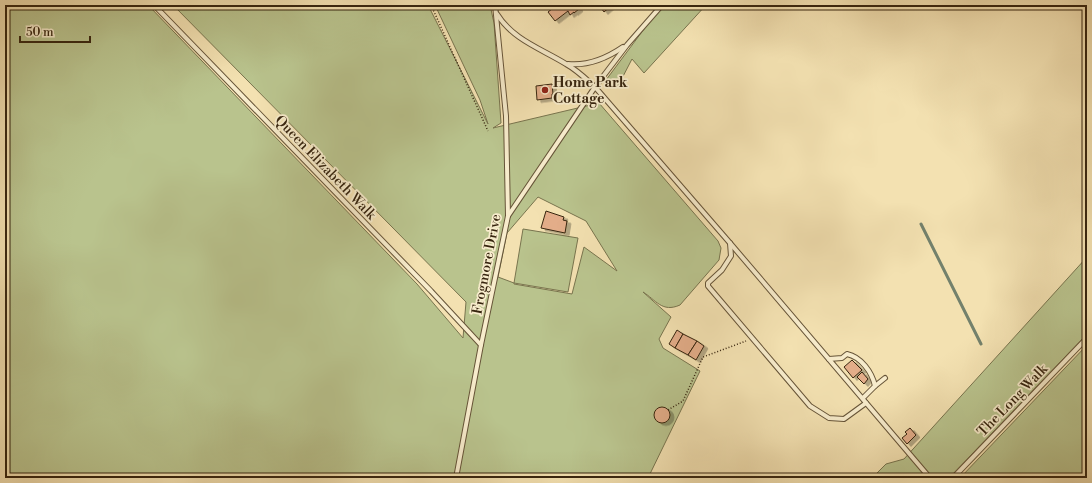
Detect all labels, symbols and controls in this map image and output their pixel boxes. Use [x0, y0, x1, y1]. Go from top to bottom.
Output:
scale bar [20, 18, 90, 44]
text: 50 m [26, 25, 54, 40]
place label: Home Park Cottage [553, 74, 628, 108]
marker: Home Park Cottage [540, 85, 550, 95]
street label: Queen Elizabeth Walk [271, 112, 380, 224]
street label: Frogmore Drive [468, 213, 506, 316]
street label: The Long Walk [974, 360, 1052, 441]

